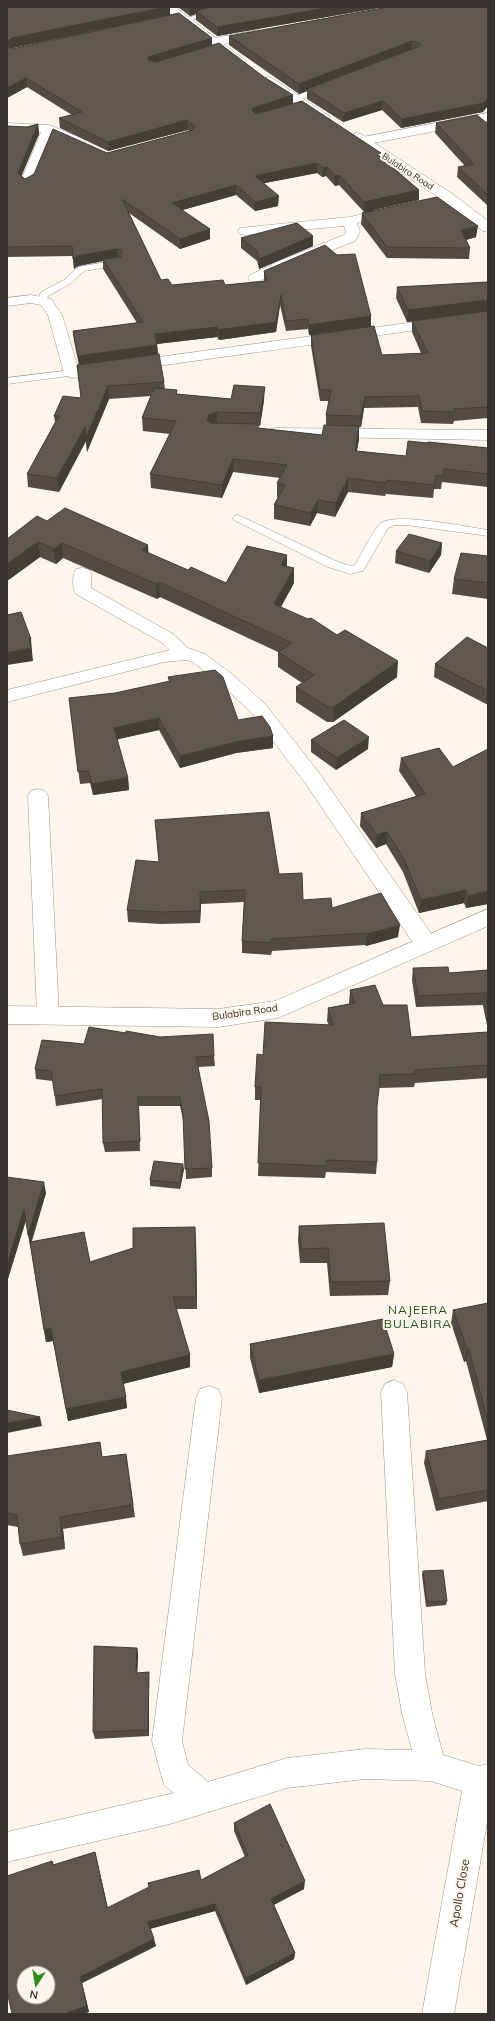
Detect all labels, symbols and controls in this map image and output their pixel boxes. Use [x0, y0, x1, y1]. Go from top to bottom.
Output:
street label: Bulabira Road [380, 150, 436, 192]
street label: Bulabira Road [211, 1001, 279, 1023]
district label: NAJEERA BULABIRA [384, 1302, 452, 1331]
street label: Apollo Close [446, 1858, 472, 1928]
north arrow [16, 1965, 56, 2005]
text: N [28, 1987, 39, 2002]

